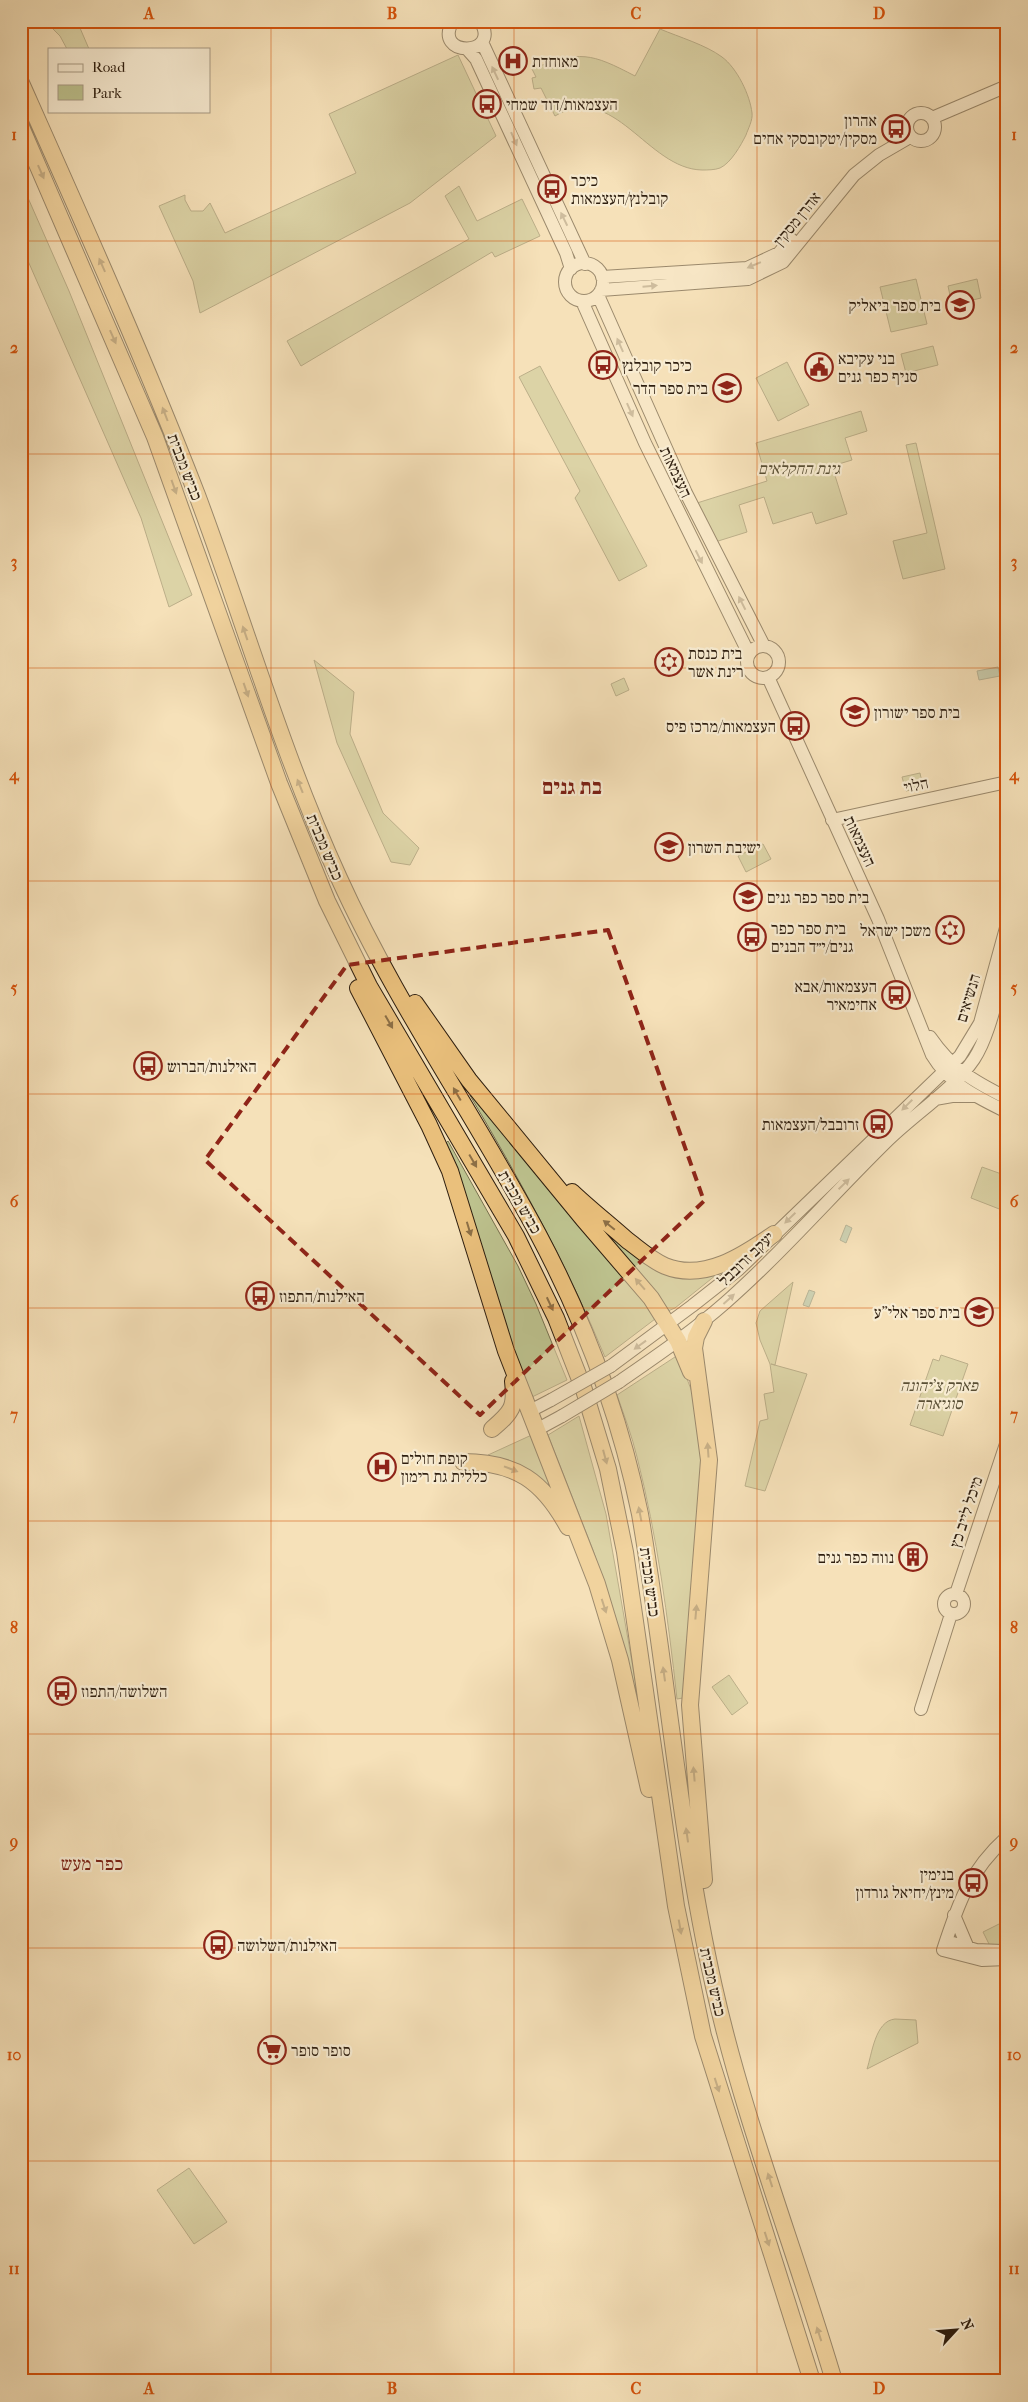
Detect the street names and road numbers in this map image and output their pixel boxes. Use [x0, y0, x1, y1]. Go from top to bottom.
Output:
street label: אהרן מסקין [769, 188, 825, 250]
street label: כביש מכבית [164, 431, 206, 503]
street label: העצמאות [656, 443, 696, 501]
street label: הלוי [902, 773, 930, 797]
street label: כביש מכבית [303, 811, 347, 883]
street label: העצמאות [840, 812, 880, 870]
street label: הנשיאים [952, 972, 984, 1024]
street label: כביש מכבית [494, 1167, 546, 1237]
street label: יעקב זרובבל [714, 1228, 778, 1290]
street label: מיכל לייב כץ [946, 1474, 986, 1550]
street label: כביש מכבית [636, 1546, 664, 1618]
street label: כביש מכבית [696, 1946, 730, 2018]

